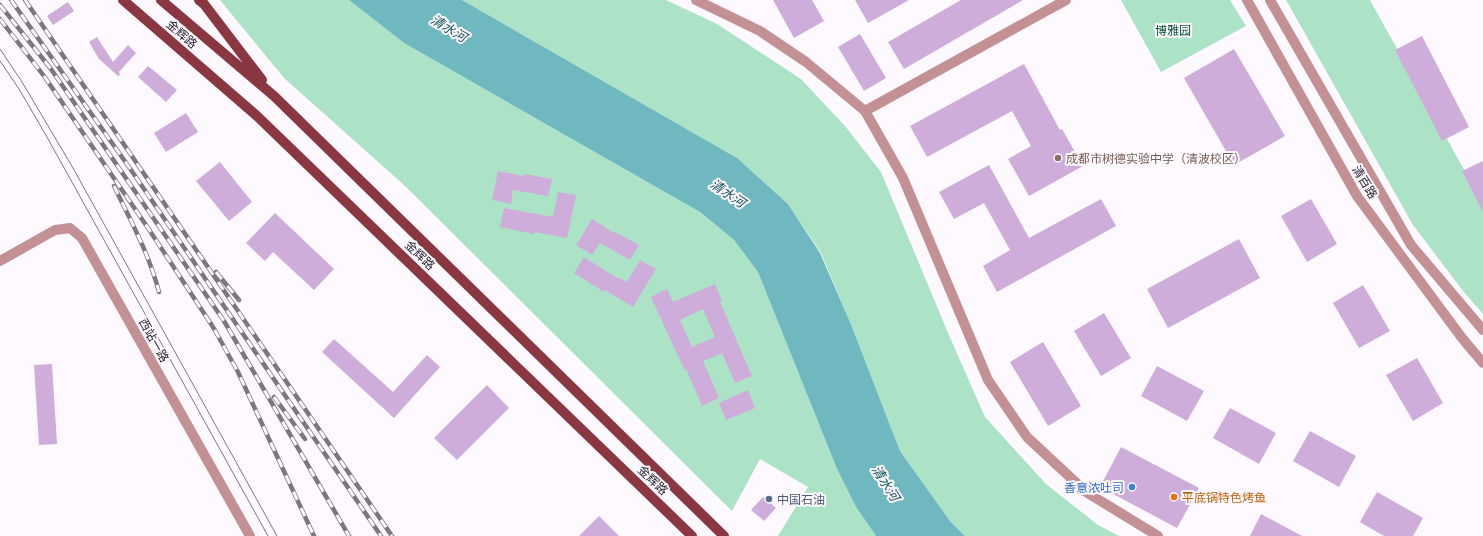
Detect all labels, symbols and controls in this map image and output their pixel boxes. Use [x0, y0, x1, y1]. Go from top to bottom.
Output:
water label: 清水河 [428, 11, 472, 46]
street label: 金辉路 [163, 17, 201, 51]
park label: 博雅园 [1155, 23, 1191, 38]
place label: 成都市树德实验中学（清波校区） [1066, 151, 1246, 166]
marker: 成都市树德实验中学（清波校区） [1053, 153, 1063, 163]
street label: 清百路 [1349, 163, 1381, 201]
water label: 清水河 [707, 175, 751, 212]
street label: 金辉路 [402, 237, 438, 273]
street label: 西站一路 [136, 315, 172, 365]
street label: 金辉路 [635, 462, 671, 498]
water label: 清水河 [869, 462, 905, 506]
place label: 香意浓吐司 [1064, 480, 1124, 495]
marker: 香意浓吐司 [1127, 482, 1137, 492]
place label: 平底锅特色烤鱼 [1182, 490, 1266, 505]
place label: 中国石油 [777, 492, 825, 507]
marker: 平底锅特色烤鱼 [1169, 492, 1179, 502]
marker: 中国石油 [764, 494, 774, 504]

